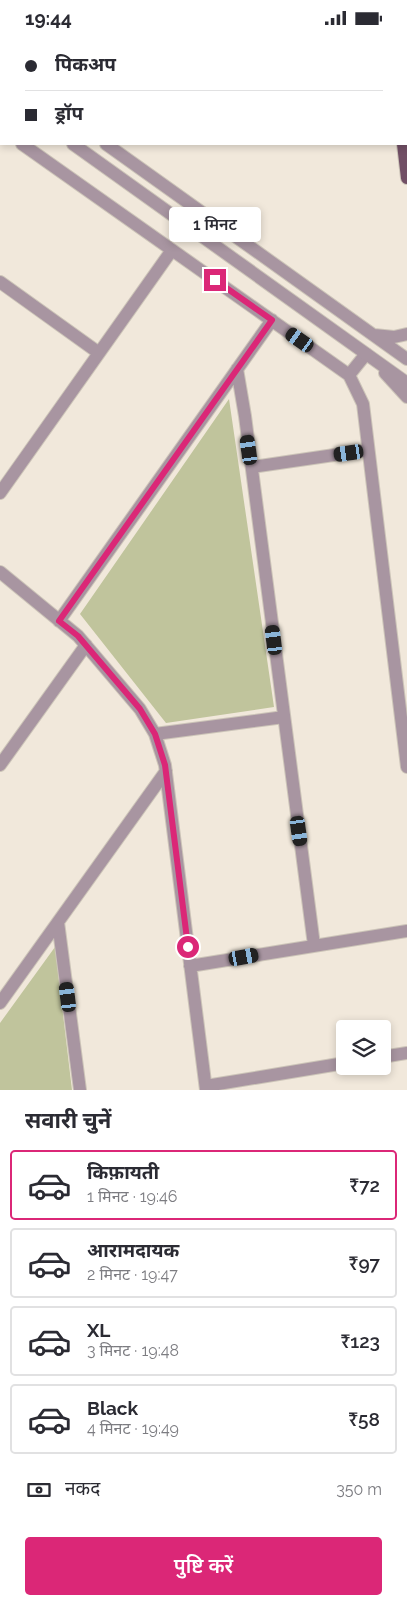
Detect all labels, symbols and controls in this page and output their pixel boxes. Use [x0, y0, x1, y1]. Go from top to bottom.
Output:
text: 19:44 [25, 7, 72, 29]
text: पिकअप [55, 53, 116, 75]
text: ड्रॉप [55, 102, 83, 124]
callout: 1 मिनट [169, 207, 261, 243]
text: 1 मिनट [193, 215, 237, 234]
route end [204, 269, 226, 291]
car [283, 325, 316, 355]
car [239, 434, 258, 466]
car [333, 443, 364, 463]
car [264, 624, 283, 656]
car [289, 815, 308, 847]
route start [177, 936, 199, 958]
car [227, 947, 260, 967]
car [58, 981, 77, 1013]
map controls [336, 1020, 391, 1075]
button: layers [336, 1020, 391, 1075]
text: सवारी चुनें [25, 1107, 111, 1133]
text: किफ़ायती [87, 1161, 159, 1183]
icon: car [27, 1163, 72, 1208]
text: ₹72 [349, 1174, 380, 1196]
text: 1 मिनट · 19:46 [87, 1187, 177, 1206]
text: आरामदायक [87, 1239, 179, 1261]
icon: car [27, 1241, 72, 1286]
text: ₹97 [349, 1252, 380, 1274]
text: 2 मिनट · 19:47 [87, 1265, 178, 1284]
icon: car [27, 1319, 72, 1364]
text: XL [87, 1319, 110, 1341]
text: ₹123 [340, 1330, 380, 1352]
text: 3 मिनट · 19:48 [87, 1341, 179, 1360]
icon: car [27, 1397, 72, 1442]
text: Black [87, 1397, 138, 1419]
text: ₹58 [348, 1408, 380, 1430]
text: 4 मिनट · 19:49 [87, 1419, 179, 1438]
icon: cash [25, 1476, 53, 1504]
text: नकद [65, 1477, 100, 1499]
text: 350 m [336, 1480, 382, 1499]
button: पुष्टि करें [25, 1537, 382, 1595]

